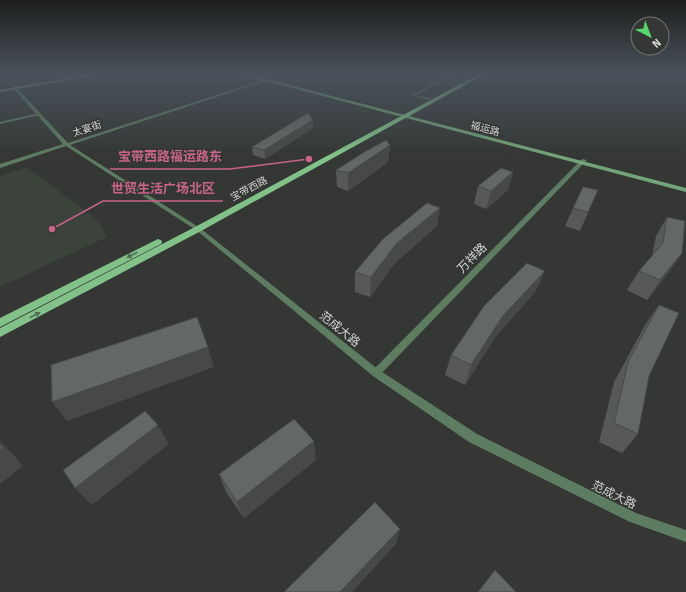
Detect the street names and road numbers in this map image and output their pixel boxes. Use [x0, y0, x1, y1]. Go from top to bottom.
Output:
street label: 太宴街 [71, 119, 103, 139]
street label: 福运路 [469, 119, 501, 139]
street label: 宝带西路 [229, 174, 269, 204]
street label: 万祥路 [454, 240, 490, 276]
street label: 范成大路 [317, 308, 363, 350]
street label: 范成大路 [589, 478, 639, 512]

